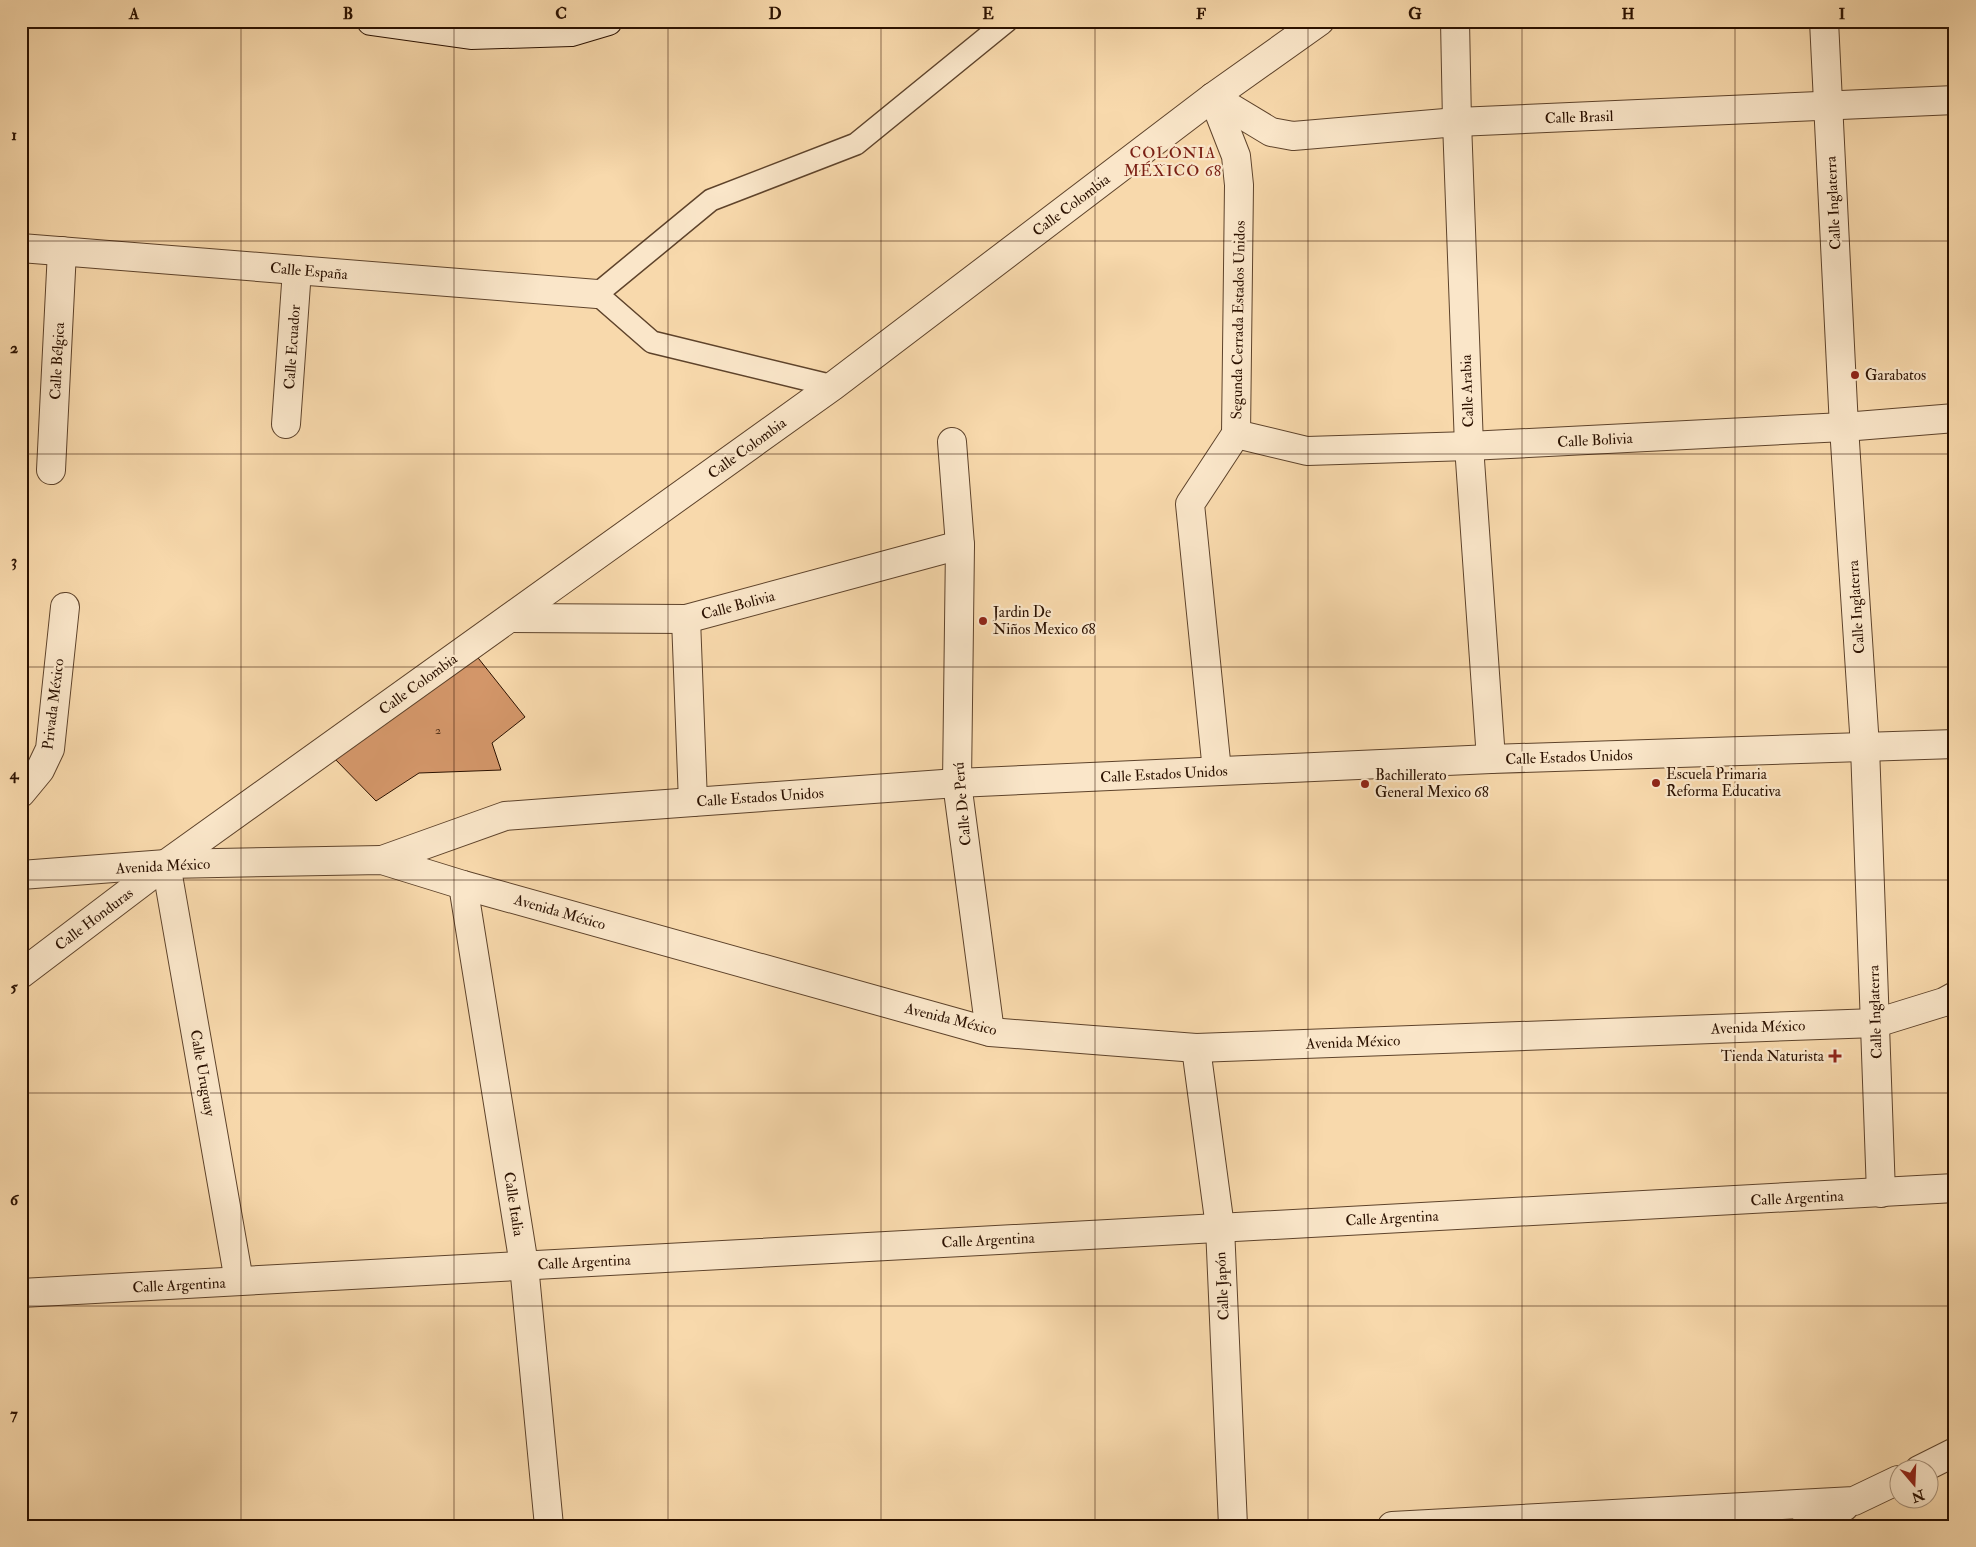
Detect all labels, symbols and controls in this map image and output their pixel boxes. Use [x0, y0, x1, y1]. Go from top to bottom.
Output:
text: A [128, 4, 140, 24]
text: B [343, 4, 353, 24]
text: C [555, 4, 567, 24]
text: D [768, 4, 782, 24]
text: E [982, 4, 994, 24]
text: F [1196, 4, 1206, 24]
text: G [1408, 4, 1422, 24]
text: H [1621, 4, 1635, 24]
text: I [1839, 4, 1846, 24]
street label: Calle Brasil [1544, 107, 1614, 128]
text: 1 [11, 125, 17, 145]
district label: COLONIA MÉXICO 68 [1124, 143, 1222, 181]
street label: Calle Inglaterra [1822, 155, 1845, 250]
street label: Calle Colombia [1029, 170, 1115, 241]
street label: Segunda Cerrada Estados Unidos [1227, 220, 1250, 420]
street label: Calle España [269, 259, 349, 285]
street label: Calle Ecuador [280, 304, 305, 390]
street label: Calle Bélgica [46, 321, 69, 400]
text: 2 [10, 338, 18, 358]
street label: Calle Arabia [1457, 353, 1478, 428]
place label: Garabatos [1865, 366, 1926, 385]
marker: Garabatos [1849, 369, 1861, 381]
street label: Calle Colombia [704, 413, 791, 483]
street label: Calle Bolivia [1557, 429, 1634, 452]
text: 3 [11, 551, 17, 571]
street label: Calle Inglaterra [1844, 559, 1869, 654]
street label: Calle Bolivia [699, 586, 778, 624]
place label: Jardin De Niños Mexico 68 [992, 603, 1096, 639]
marker: Jardin De Niños Mexico 68 [977, 615, 989, 627]
street label: Calle Colombia [375, 649, 462, 719]
street label: Privada México [38, 657, 69, 751]
house number: 2 [435, 723, 441, 738]
street label: Calle Estados Unidos [1505, 746, 1633, 769]
street label: Calle De Perú [949, 761, 976, 847]
street label: Calle Estados Unidos [1100, 762, 1228, 787]
text: 4 [9, 764, 20, 784]
place label: Escuela Primaria Reforma Educativa [1666, 765, 1782, 801]
place label: Bachillerato General Mexico 68 [1375, 766, 1489, 802]
marker: Escuela Primaria Reforma Educativa [1650, 777, 1662, 789]
marker: Bachillerato General Mexico 68 [1359, 778, 1371, 790]
street label: Calle Estados Unidos [696, 784, 824, 811]
street label: Avenida México [114, 855, 211, 879]
street label: Calle Honduras [51, 884, 137, 955]
street label: Avenida México [511, 890, 608, 935]
street label: Calle Inglaterra [1864, 964, 1887, 1059]
text: 5 [10, 977, 18, 997]
street label: Avenida México [902, 999, 999, 1040]
street label: Avenida México [1709, 1016, 1806, 1039]
street label: Calle Uruguay [186, 1028, 220, 1118]
street label: Avenida México [1304, 1031, 1401, 1054]
place label: Tienda Naturista [1721, 1047, 1825, 1066]
marker: Tienda Naturista [1828, 1049, 1842, 1063]
street label: Calle Italia [499, 1170, 528, 1238]
street label: Calle Argentina [1750, 1187, 1845, 1210]
text: 6 [10, 1190, 20, 1210]
street label: Calle Argentina [1345, 1207, 1440, 1230]
street label: Calle Argentina [941, 1229, 1036, 1252]
street label: Calle Argentina [537, 1251, 632, 1274]
street label: Calle Japón [1211, 1251, 1235, 1321]
street label: Calle Argentina [132, 1274, 227, 1297]
text: 7 [10, 1404, 18, 1424]
north arrow [1888, 1460, 1938, 1510]
text: N [1909, 1485, 1928, 1506]

